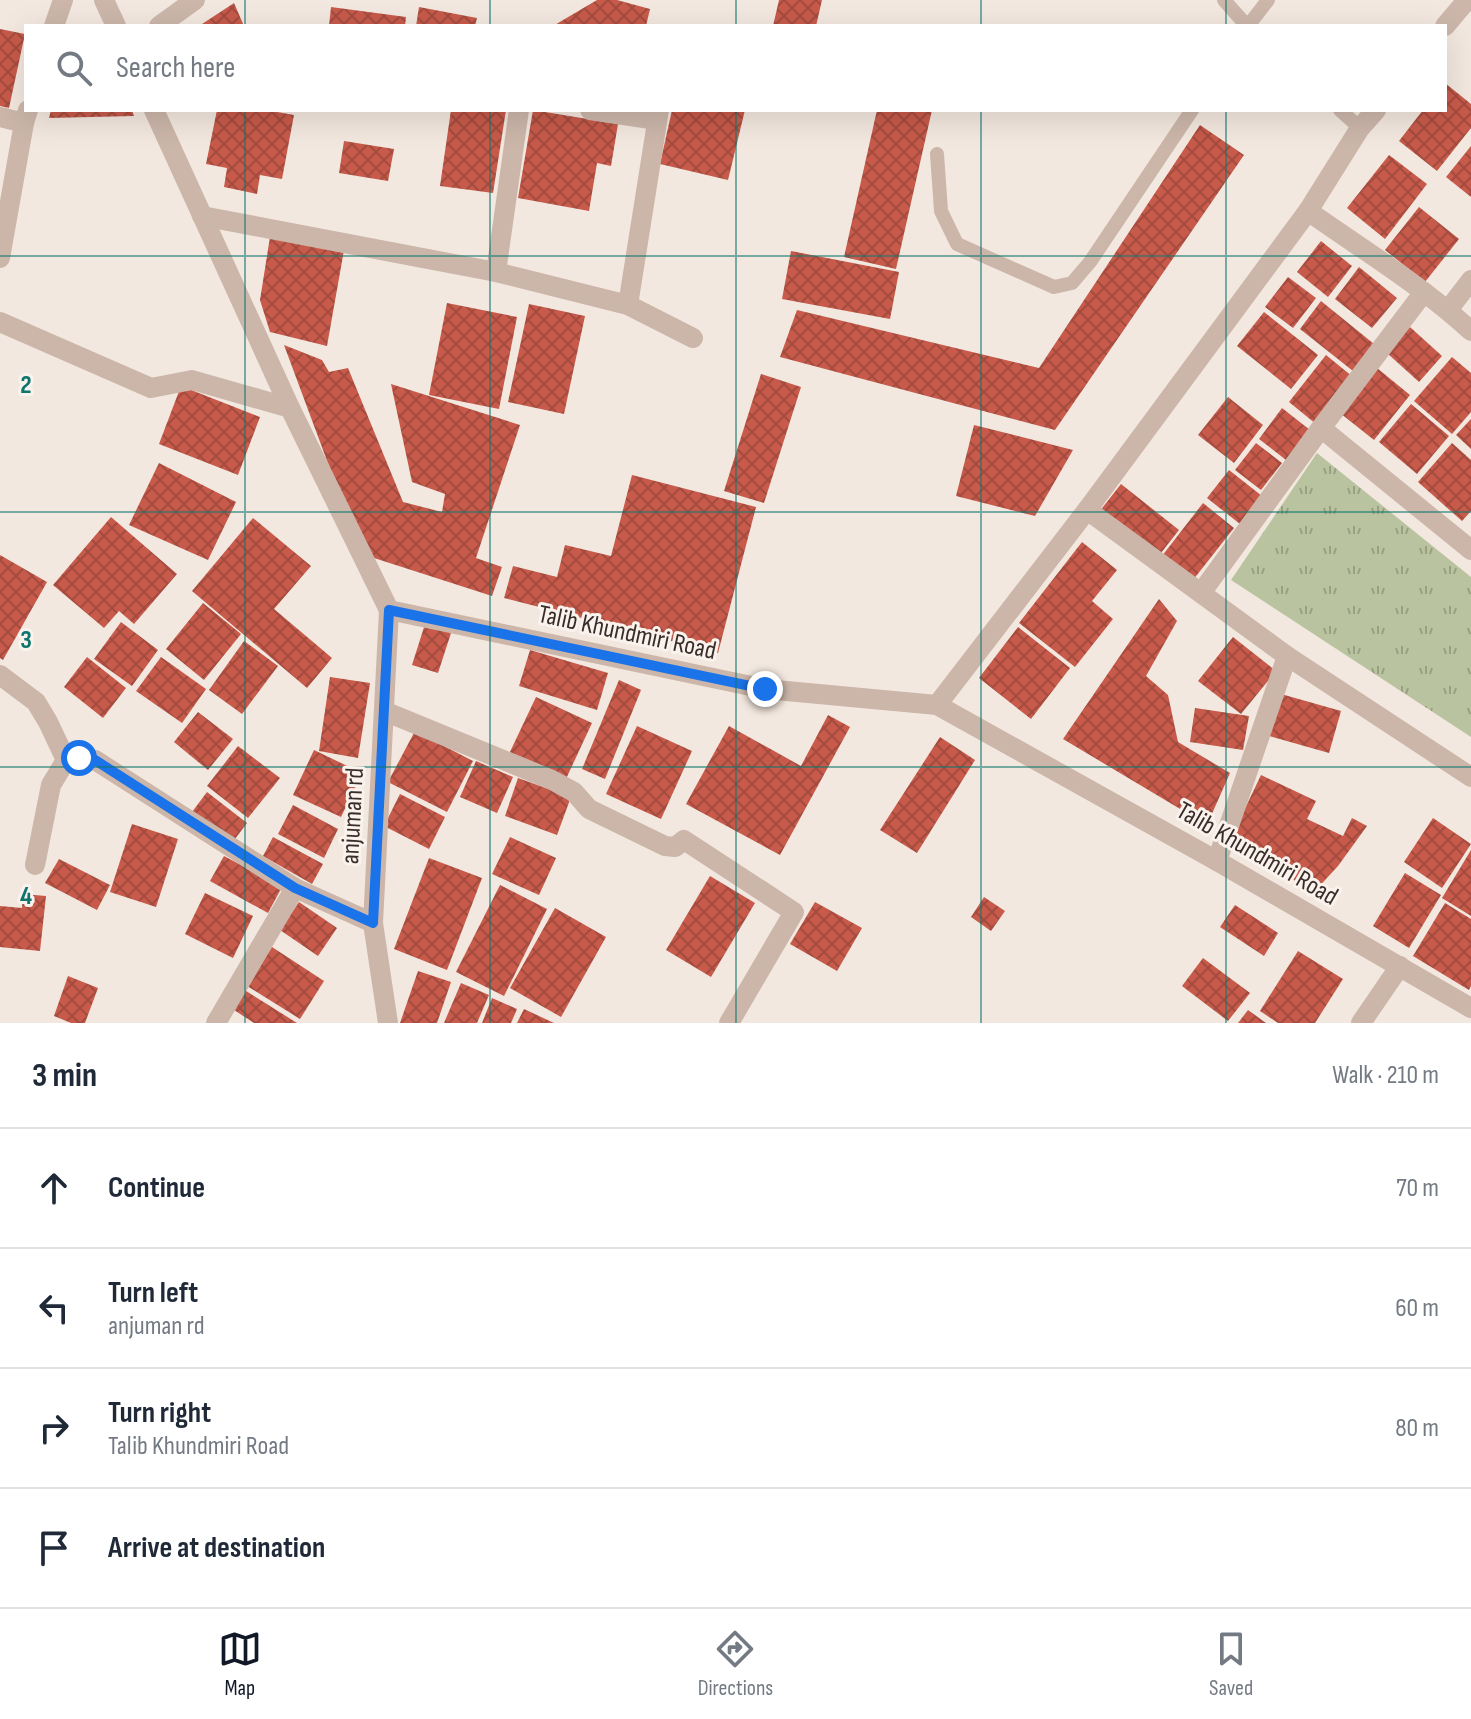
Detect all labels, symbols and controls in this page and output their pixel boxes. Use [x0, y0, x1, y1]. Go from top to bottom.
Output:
search box [24, 24, 1447, 112]
icon: search [52, 46, 96, 90]
text: Search here [116, 50, 235, 86]
text: 2 [20, 370, 32, 401]
street label: Talib Khundmiri Road [535, 599, 719, 667]
text: 3 [20, 625, 32, 656]
route end [747, 671, 783, 707]
route start [61, 740, 97, 776]
street label: anjuman rd [335, 767, 371, 865]
street label: Talib Khundmiri Road [1171, 795, 1343, 913]
text: 4 [20, 881, 32, 912]
text: 3 min [32, 1055, 97, 1096]
text: Walk · 210 m [1332, 1060, 1439, 1091]
icon: ahead [32, 1166, 76, 1210]
text: Continue [108, 1170, 205, 1206]
text: 70 m [1396, 1173, 1439, 1204]
text: Turn left [108, 1275, 198, 1311]
icon: left [32, 1286, 76, 1330]
text: 60 m [1395, 1293, 1439, 1324]
text: anjuman rd [108, 1311, 205, 1342]
text: Turn right [108, 1395, 211, 1431]
icon: right [32, 1406, 76, 1450]
text: 80 m [1395, 1413, 1439, 1444]
text: Talib Khundmiri Road [108, 1431, 289, 1462]
icon: arrive [32, 1526, 76, 1570]
text: Arrive at destination [108, 1530, 325, 1566]
tab: Map [218, 1627, 262, 1702]
tab: Directions [698, 1627, 773, 1702]
tab: Saved [1209, 1627, 1253, 1702]

